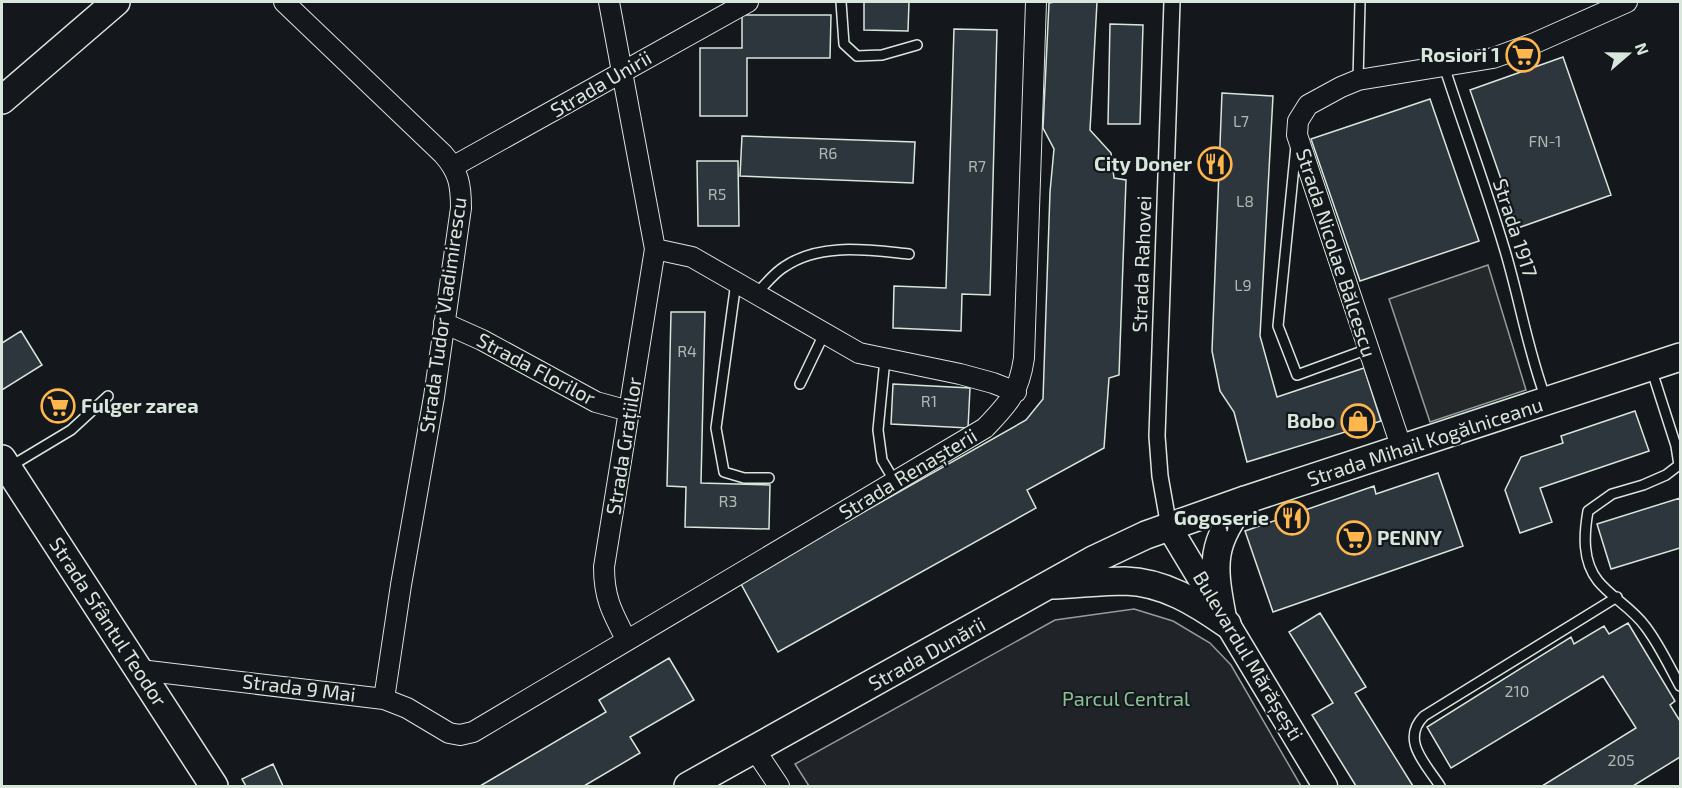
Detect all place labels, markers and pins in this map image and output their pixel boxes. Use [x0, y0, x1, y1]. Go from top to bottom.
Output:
supermarket icon: Rosiori 1 [1505, 37, 1541, 73]
place label: Rosiori 1 [1420, 42, 1500, 66]
restaurant icon: City Doner [1197, 146, 1233, 182]
place label: City Doner [1094, 151, 1192, 176]
supermarket icon: Fulger zarea [40, 388, 76, 424]
place label: Fulger zarea [81, 393, 199, 417]
shop icon: Bobo [1340, 403, 1376, 439]
place label: Bobo [1287, 408, 1335, 432]
restaurant icon: Gogoșerie [1274, 500, 1310, 536]
place label: Gogoșerie [1174, 505, 1269, 532]
supermarket icon: PENNY [1336, 520, 1372, 556]
place label: PENNY [1377, 525, 1443, 549]

